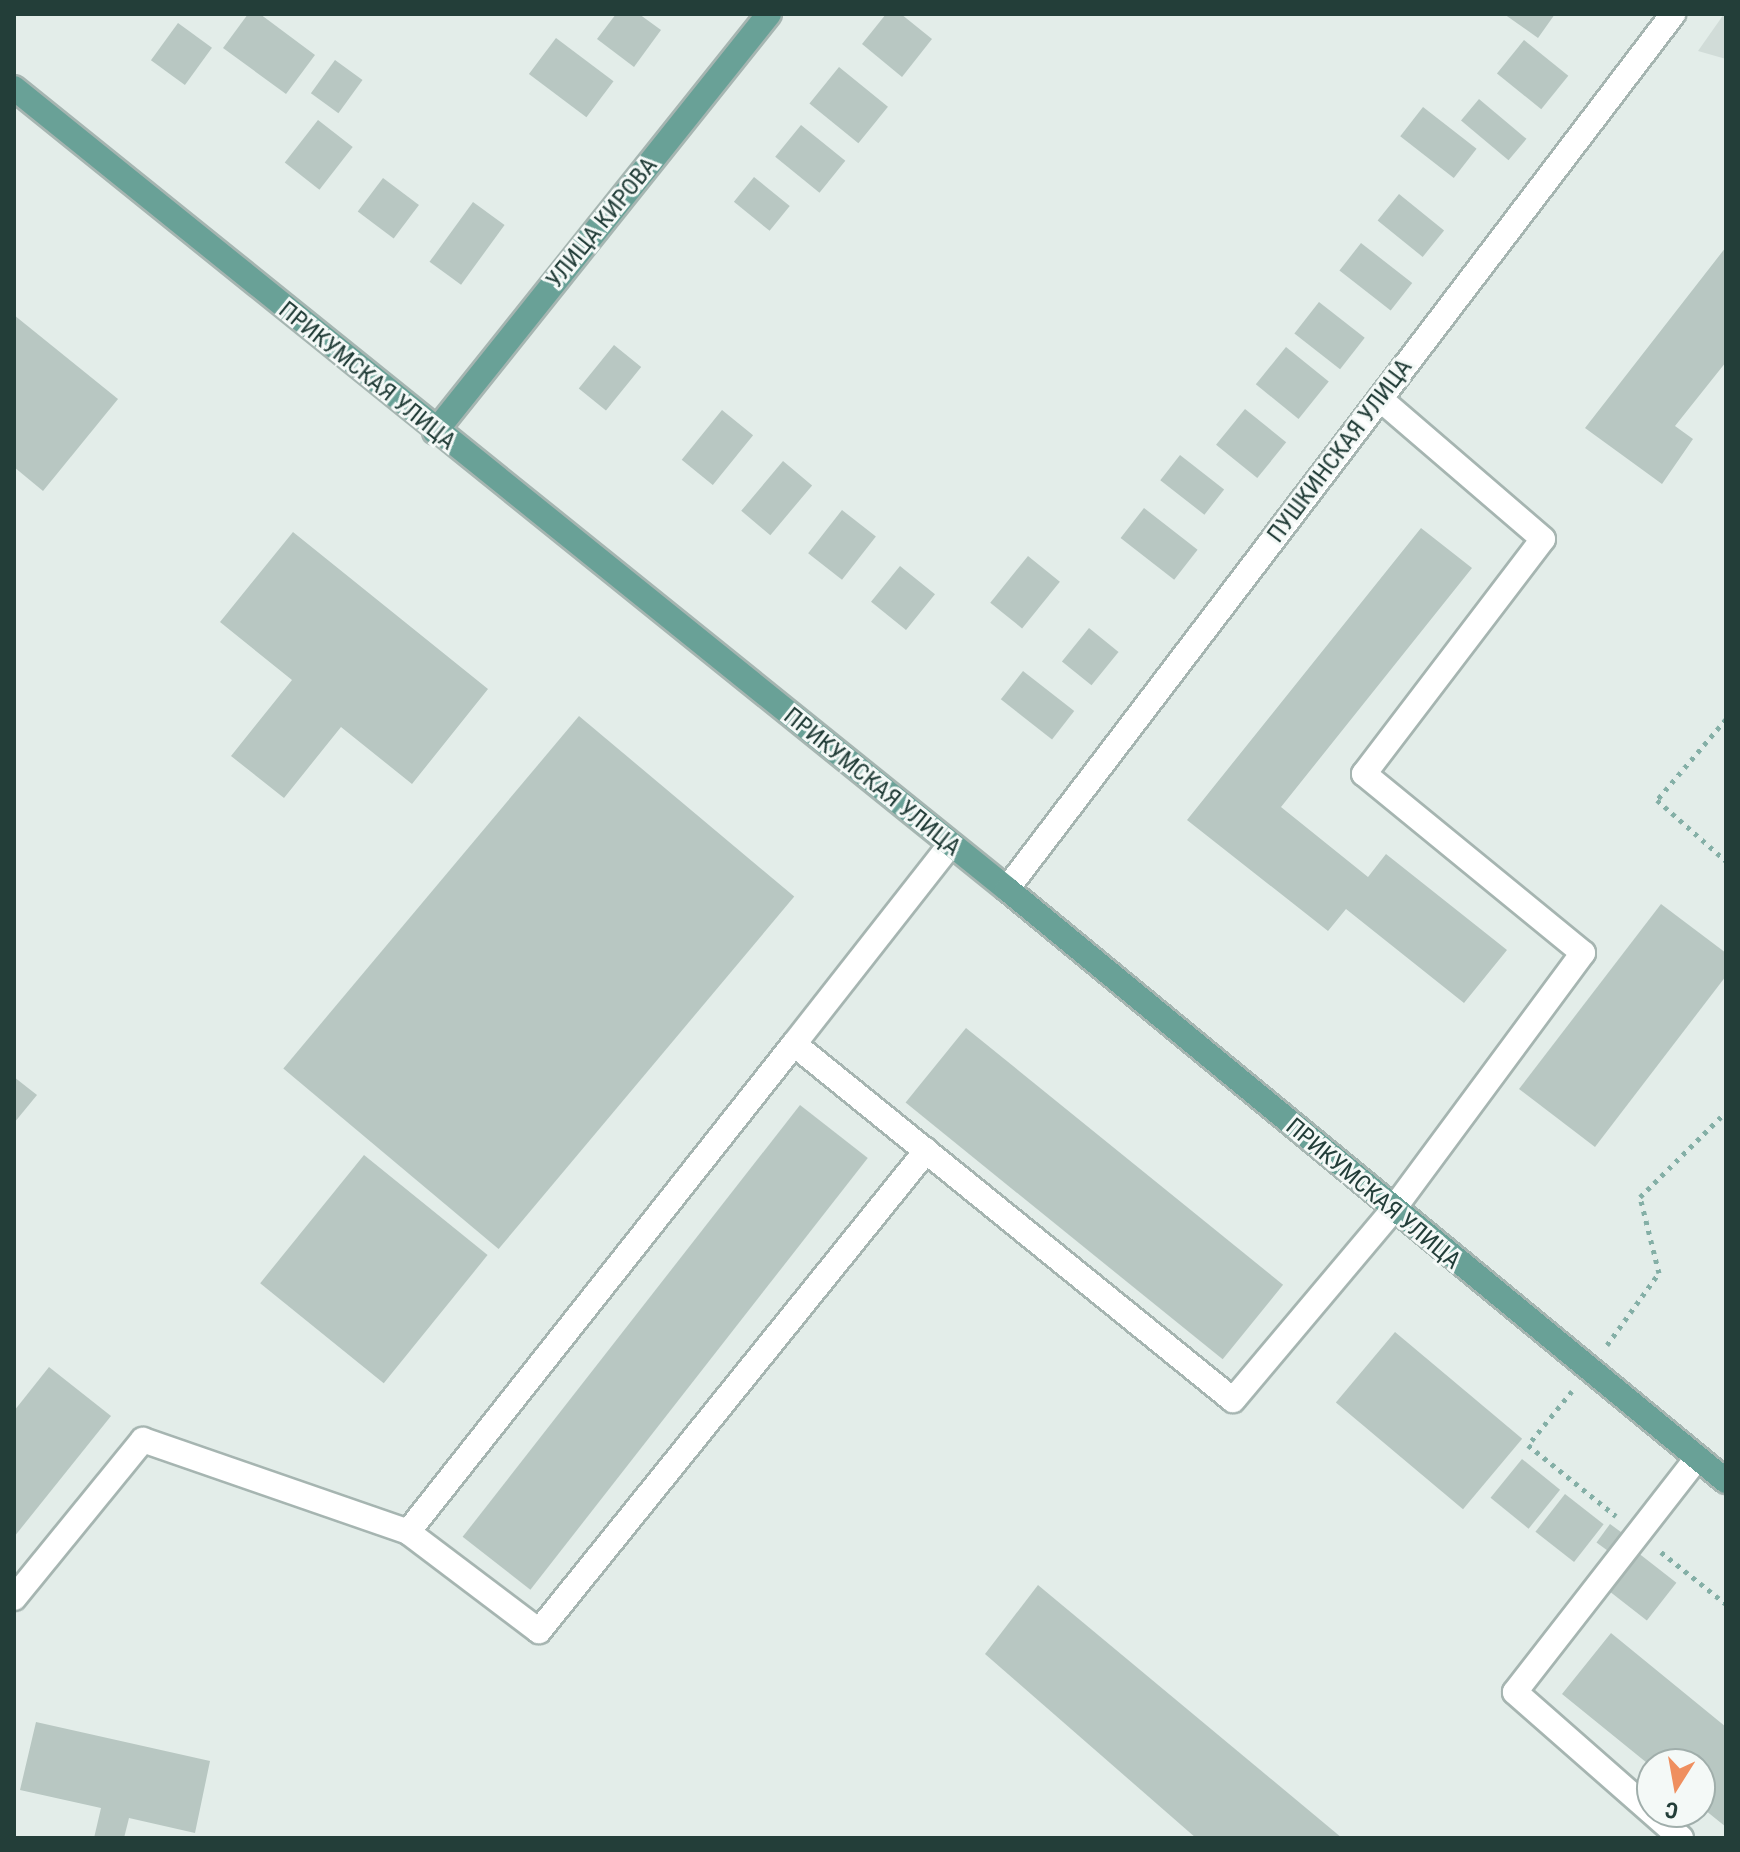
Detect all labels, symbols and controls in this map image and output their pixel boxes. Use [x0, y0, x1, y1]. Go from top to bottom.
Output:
street label: УЛИЦА КИРОВА [540, 152, 664, 294]
street label: ПРИКУМСКАЯ УЛИЦА [273, 296, 461, 456]
street label: ПУШКИНСКАЯ УЛИЦА [1262, 354, 1418, 548]
street label: ПРИКУМСКАЯ УЛИЦА [778, 702, 966, 862]
street label: ПРИКУМСКАЯ УЛИЦА [1280, 1112, 1466, 1276]
north arrow [1636, 1748, 1716, 1828]
text: С [1663, 1797, 1680, 1824]

